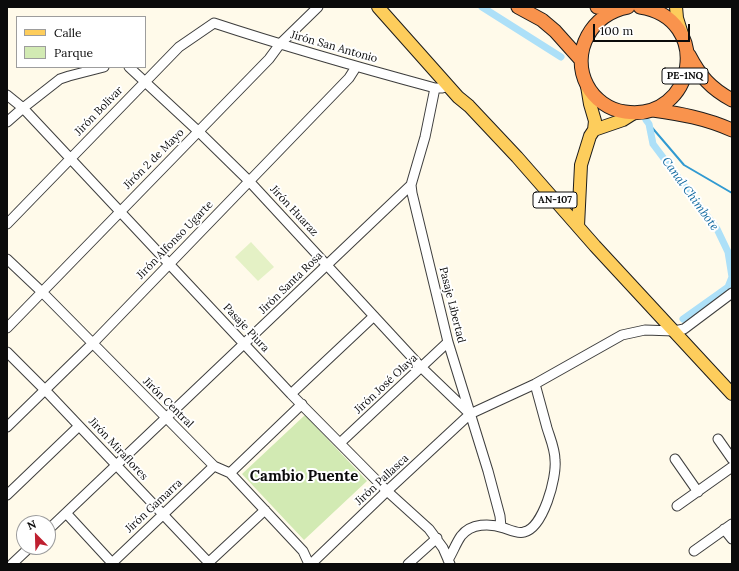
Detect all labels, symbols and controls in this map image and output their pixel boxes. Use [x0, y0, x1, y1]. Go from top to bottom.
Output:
legend [16, 16, 146, 68]
scale bar [595, 16, 692, 42]
text: 100 m [600, 23, 633, 38]
text: Calle [54, 25, 82, 40]
street label: Jirón San Antonio [289, 28, 379, 66]
text: Parque [54, 45, 93, 60]
road number: PE-1NQ [662, 68, 708, 84]
street label: Jirón Bolivar [72, 84, 126, 138]
street label: Jirón 2 de Mayo [121, 126, 187, 192]
water label: Canal Chimbote [659, 154, 721, 234]
street label: Jirón Huaraz [267, 183, 321, 239]
road number: AN-107 [533, 192, 577, 208]
street label: Jirón Alfonso Ugarte [134, 198, 216, 282]
street label: Jirón Santa Rosa [256, 249, 326, 317]
street label: Pasaje Libertad [436, 266, 468, 344]
street label: Pasaje Piura [220, 301, 272, 355]
street label: Jirón José Olaya [352, 352, 420, 416]
street label: Jirón Central [140, 375, 196, 431]
street label: Jirón Miraflores [86, 415, 150, 483]
street label: Jirón Pallasca [352, 452, 412, 508]
district label: Cambio Puente [250, 468, 358, 486]
street label: Jirón Gamarra [123, 476, 185, 536]
north arrow [16, 515, 56, 555]
text: N [25, 517, 38, 533]

